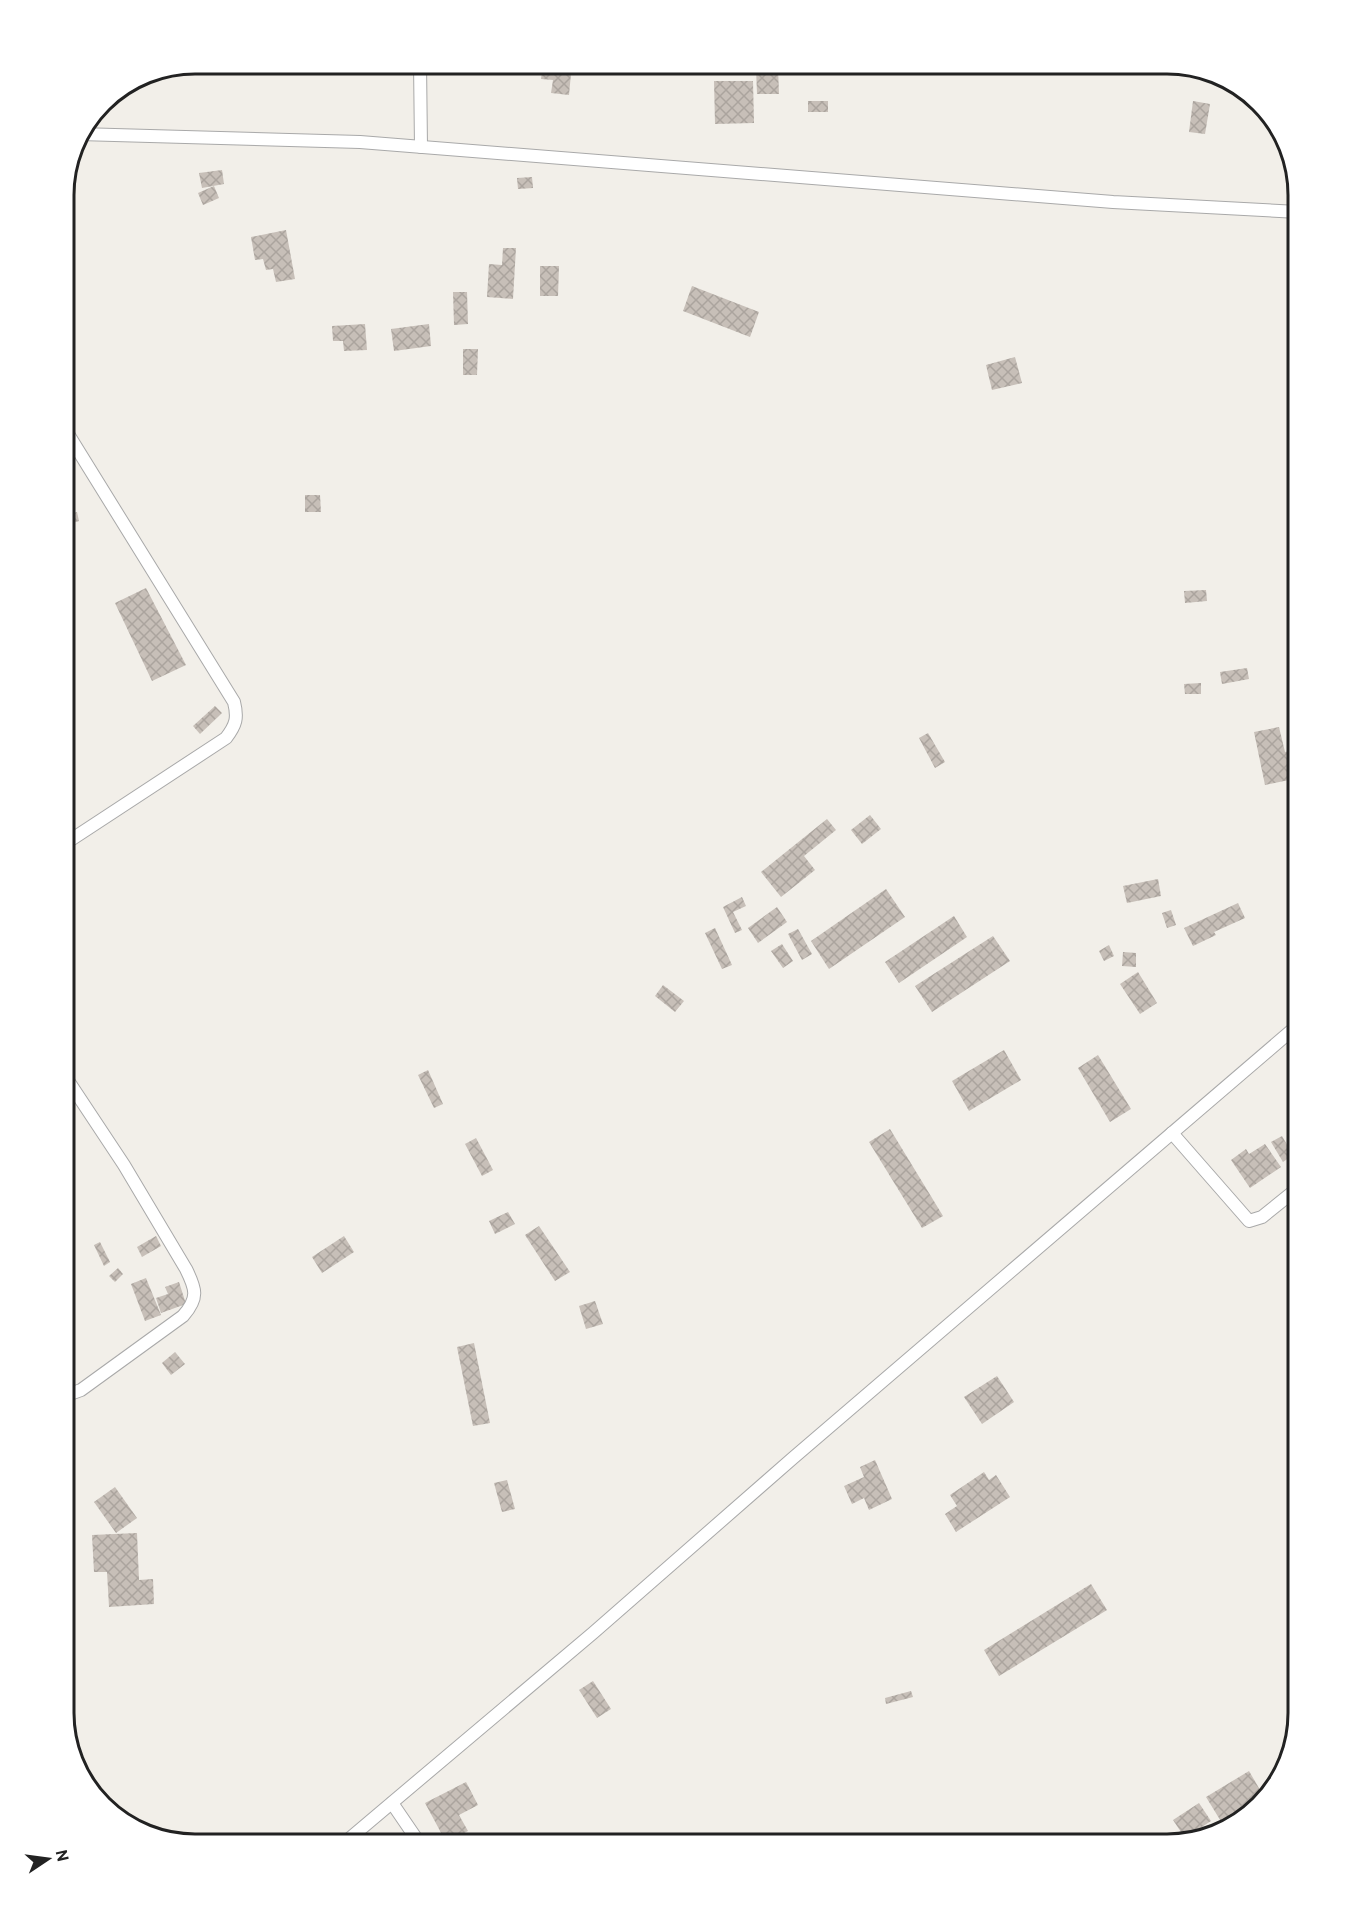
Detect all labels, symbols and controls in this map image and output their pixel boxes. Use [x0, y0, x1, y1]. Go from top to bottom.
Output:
north arrow [18, 1829, 78, 1889]
text: N [50, 1848, 72, 1864]

